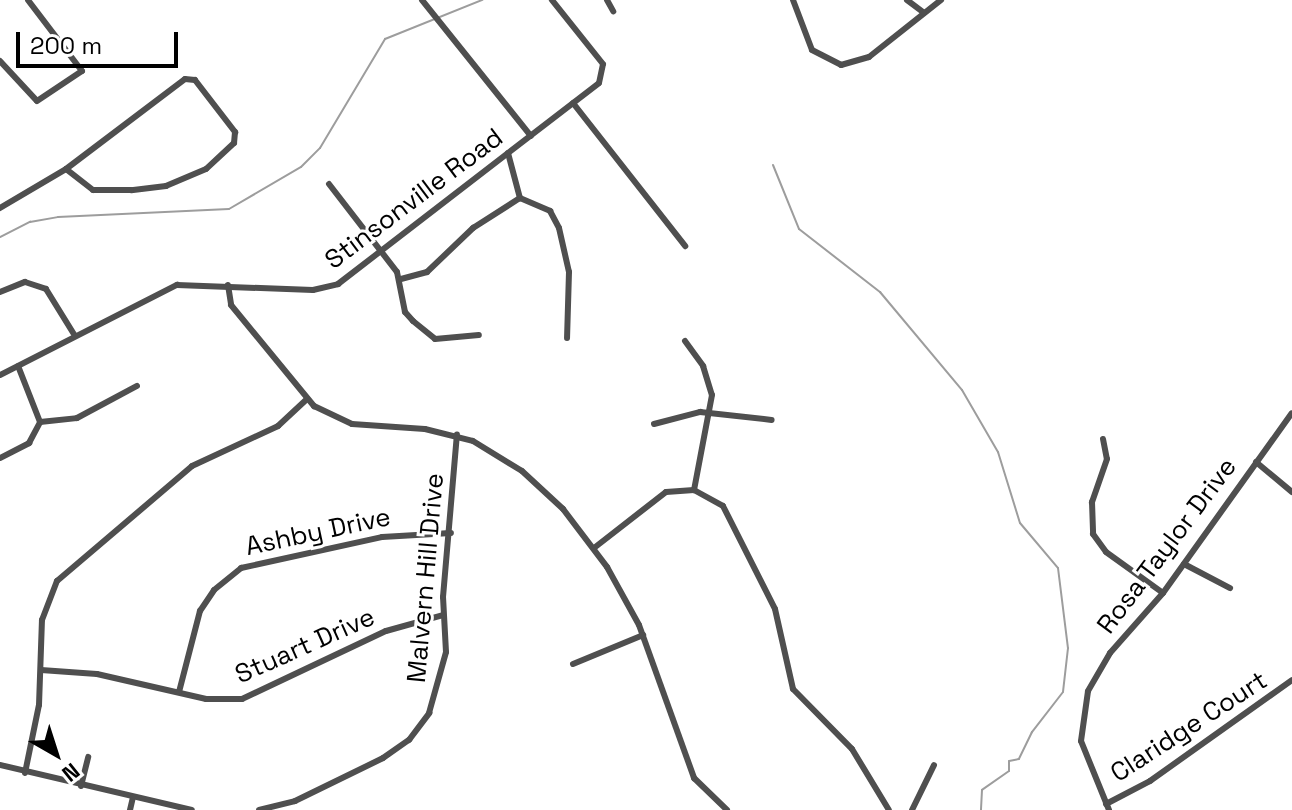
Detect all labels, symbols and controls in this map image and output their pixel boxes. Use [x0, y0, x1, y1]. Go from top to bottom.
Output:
scale bar [20, 16, 182, 66]
text: 200 m [30, 30, 102, 61]
street label: Stinsonville Road [319, 122, 509, 276]
street label: Rosa Taylor Drive [1091, 452, 1243, 640]
street label: Malvern Hill Drive [401, 472, 451, 684]
street label: Ashby Drive [243, 501, 393, 563]
street label: Stuart Drive [230, 601, 380, 691]
street label: Claridge Court [1105, 665, 1273, 789]
north arrow [16, 714, 96, 794]
text: N [57, 757, 86, 788]

